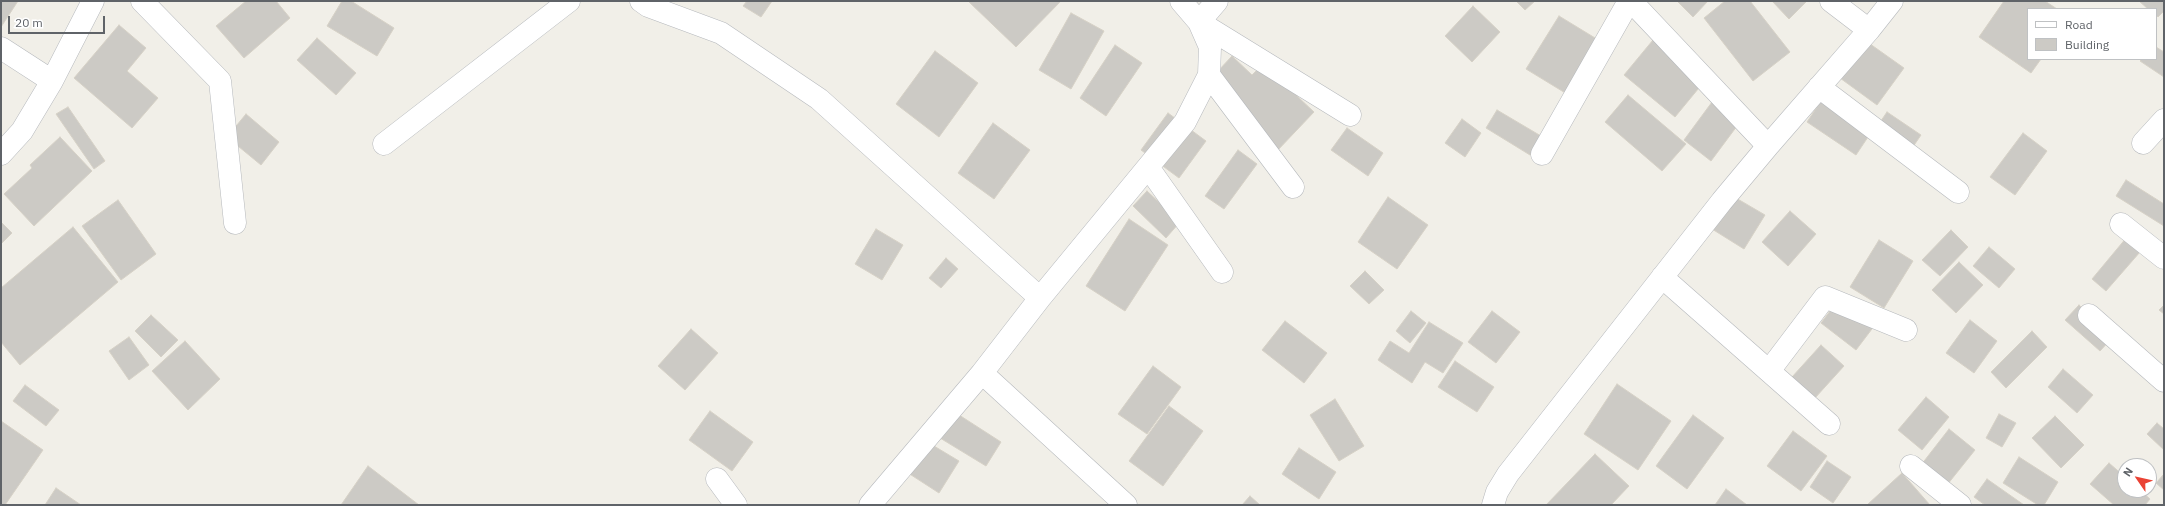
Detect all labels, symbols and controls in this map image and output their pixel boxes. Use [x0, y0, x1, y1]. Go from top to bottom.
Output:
scale bar [10, 8, 107, 34]
legend [2027, 8, 2157, 60]
text: 20 m [15, 15, 43, 30]
text: Road [2065, 17, 2093, 32]
text: Building [2065, 37, 2109, 52]
north arrow [2117, 458, 2157, 498]
text: N [2120, 465, 2136, 479]

